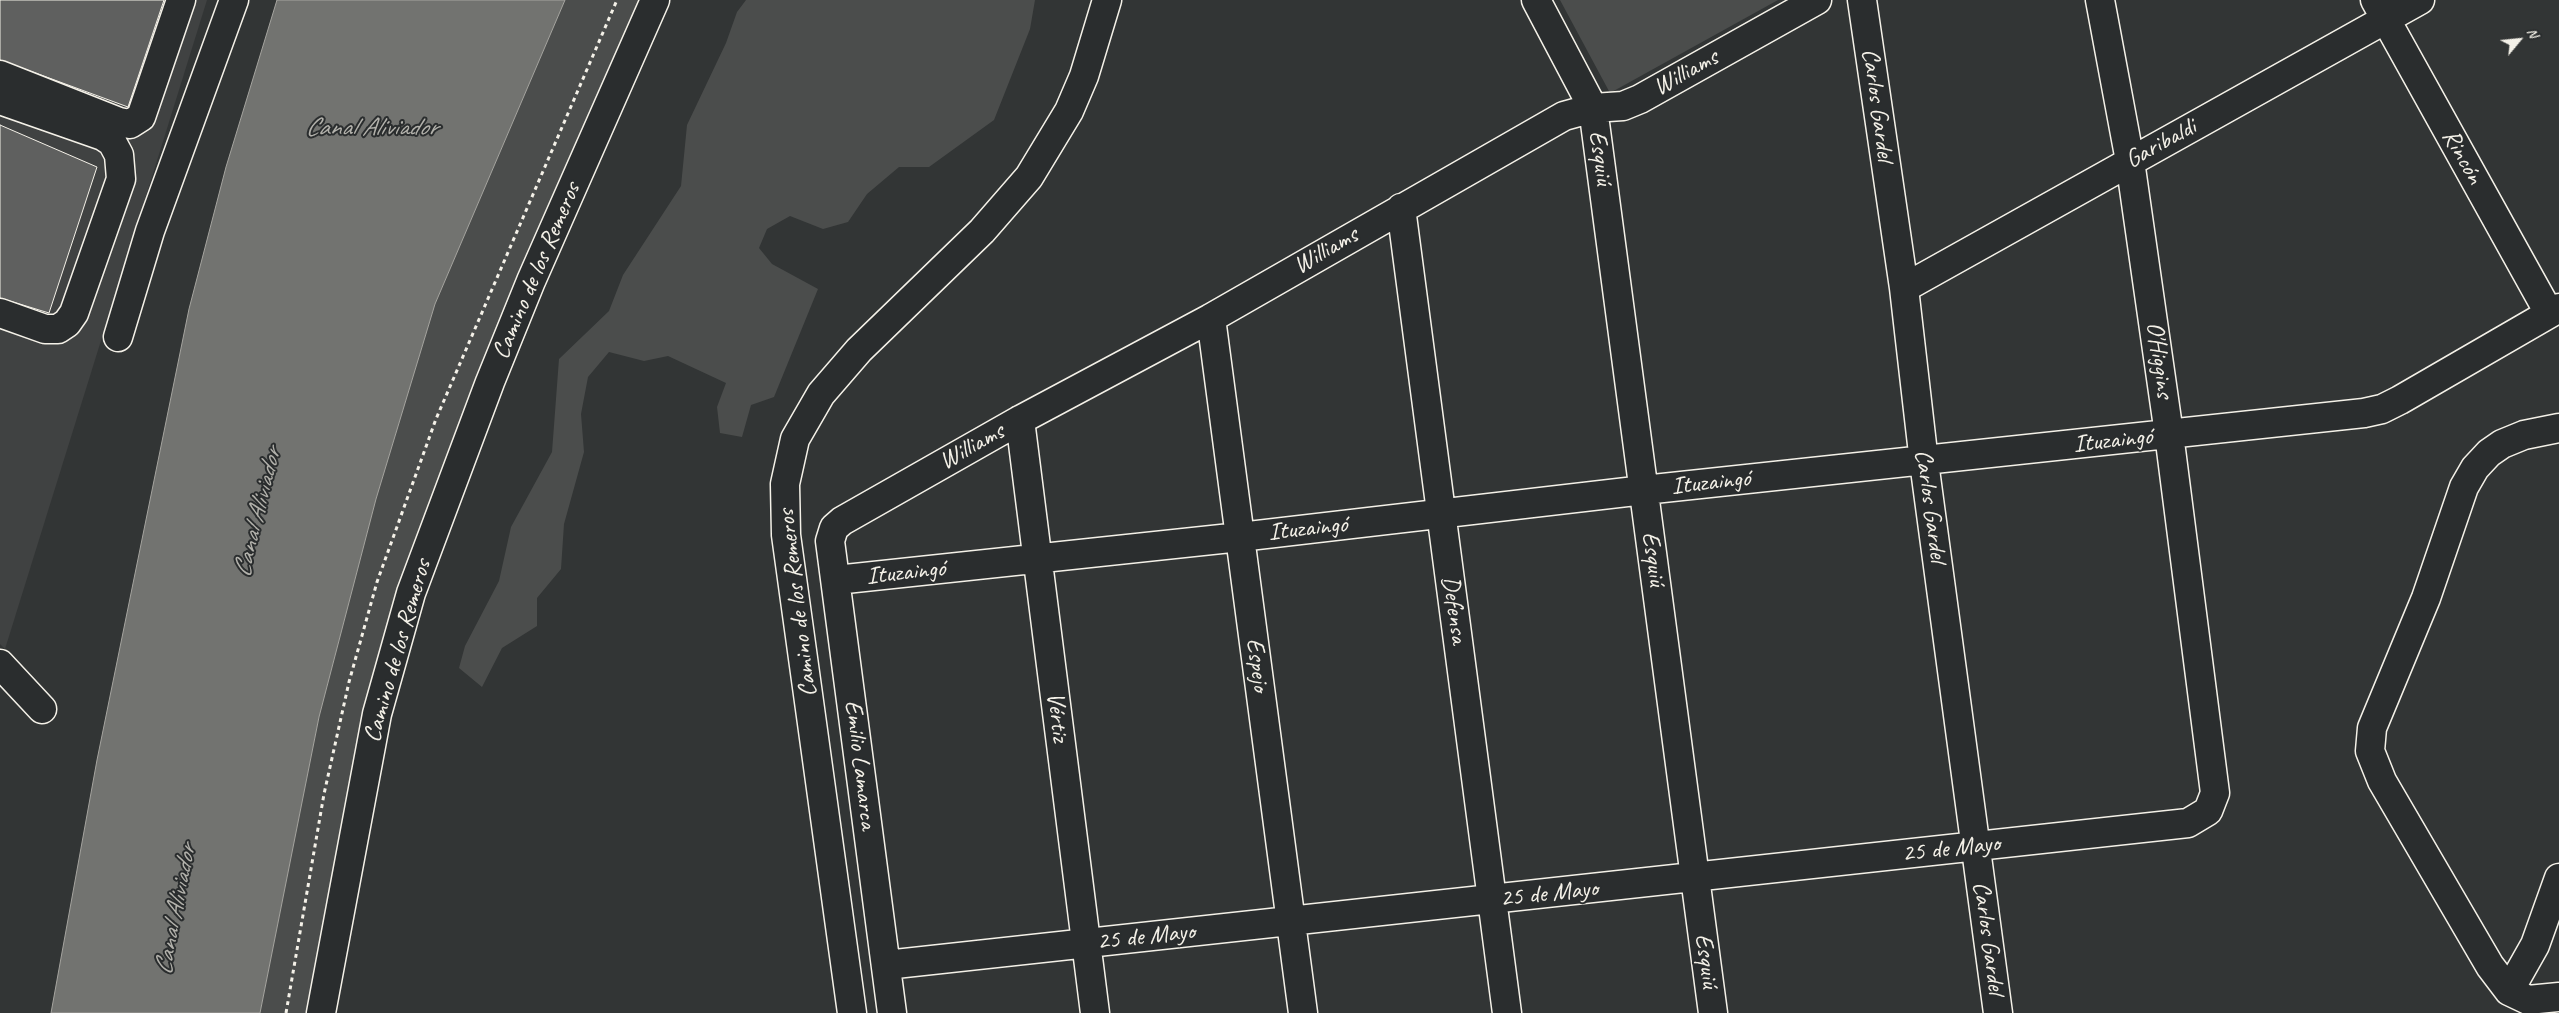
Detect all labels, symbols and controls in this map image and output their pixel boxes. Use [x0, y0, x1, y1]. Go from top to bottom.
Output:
north arrow [2494, 15, 2544, 65]
text: N [2523, 25, 2542, 41]
street label: Williams [1648, 43, 1724, 103]
street label: Carlos Gardel [1854, 47, 1900, 163]
water label: Canal Aliviador [305, 112, 437, 144]
street label: Garibaldi [2120, 112, 2202, 176]
street label: Rincón [2435, 124, 2489, 190]
street label: Esquiú [1581, 129, 1619, 187]
street label: Camino de los Remeros [486, 178, 588, 364]
street label: Williams [1288, 221, 1364, 281]
street label: O'Higgins [2139, 320, 2179, 400]
street label: Williams [934, 417, 1010, 477]
street label: Ituzaingó [2072, 422, 2154, 460]
water label: Canal Aliviador [227, 445, 289, 581]
street label: Carlos Gardel [1907, 448, 1953, 564]
street label: Ituzaingó [1670, 464, 1752, 502]
street label: Camino de los Remeros [772, 507, 824, 699]
street label: Ituzaingó [1267, 510, 1349, 548]
street label: Esquiú [1634, 530, 1672, 588]
street label: Ituzaingó [865, 554, 947, 592]
street label: Camino de los Remeros [358, 556, 438, 746]
street label: Defensa [1434, 574, 1474, 646]
street label: Espejo [1239, 637, 1275, 693]
street label: Vértiz [1039, 690, 1075, 744]
street label: Emilio Lamarca [837, 699, 883, 831]
street label: 25 de Mayo [1901, 829, 2001, 869]
water label: Canal Aliviador [148, 842, 204, 978]
street label: 25 de Mayo [1499, 874, 1599, 914]
street label: Carlos Gardel [1965, 880, 2011, 996]
street label: 25 de Mayo [1096, 917, 1196, 957]
street label: Esquiú [1687, 932, 1725, 990]

